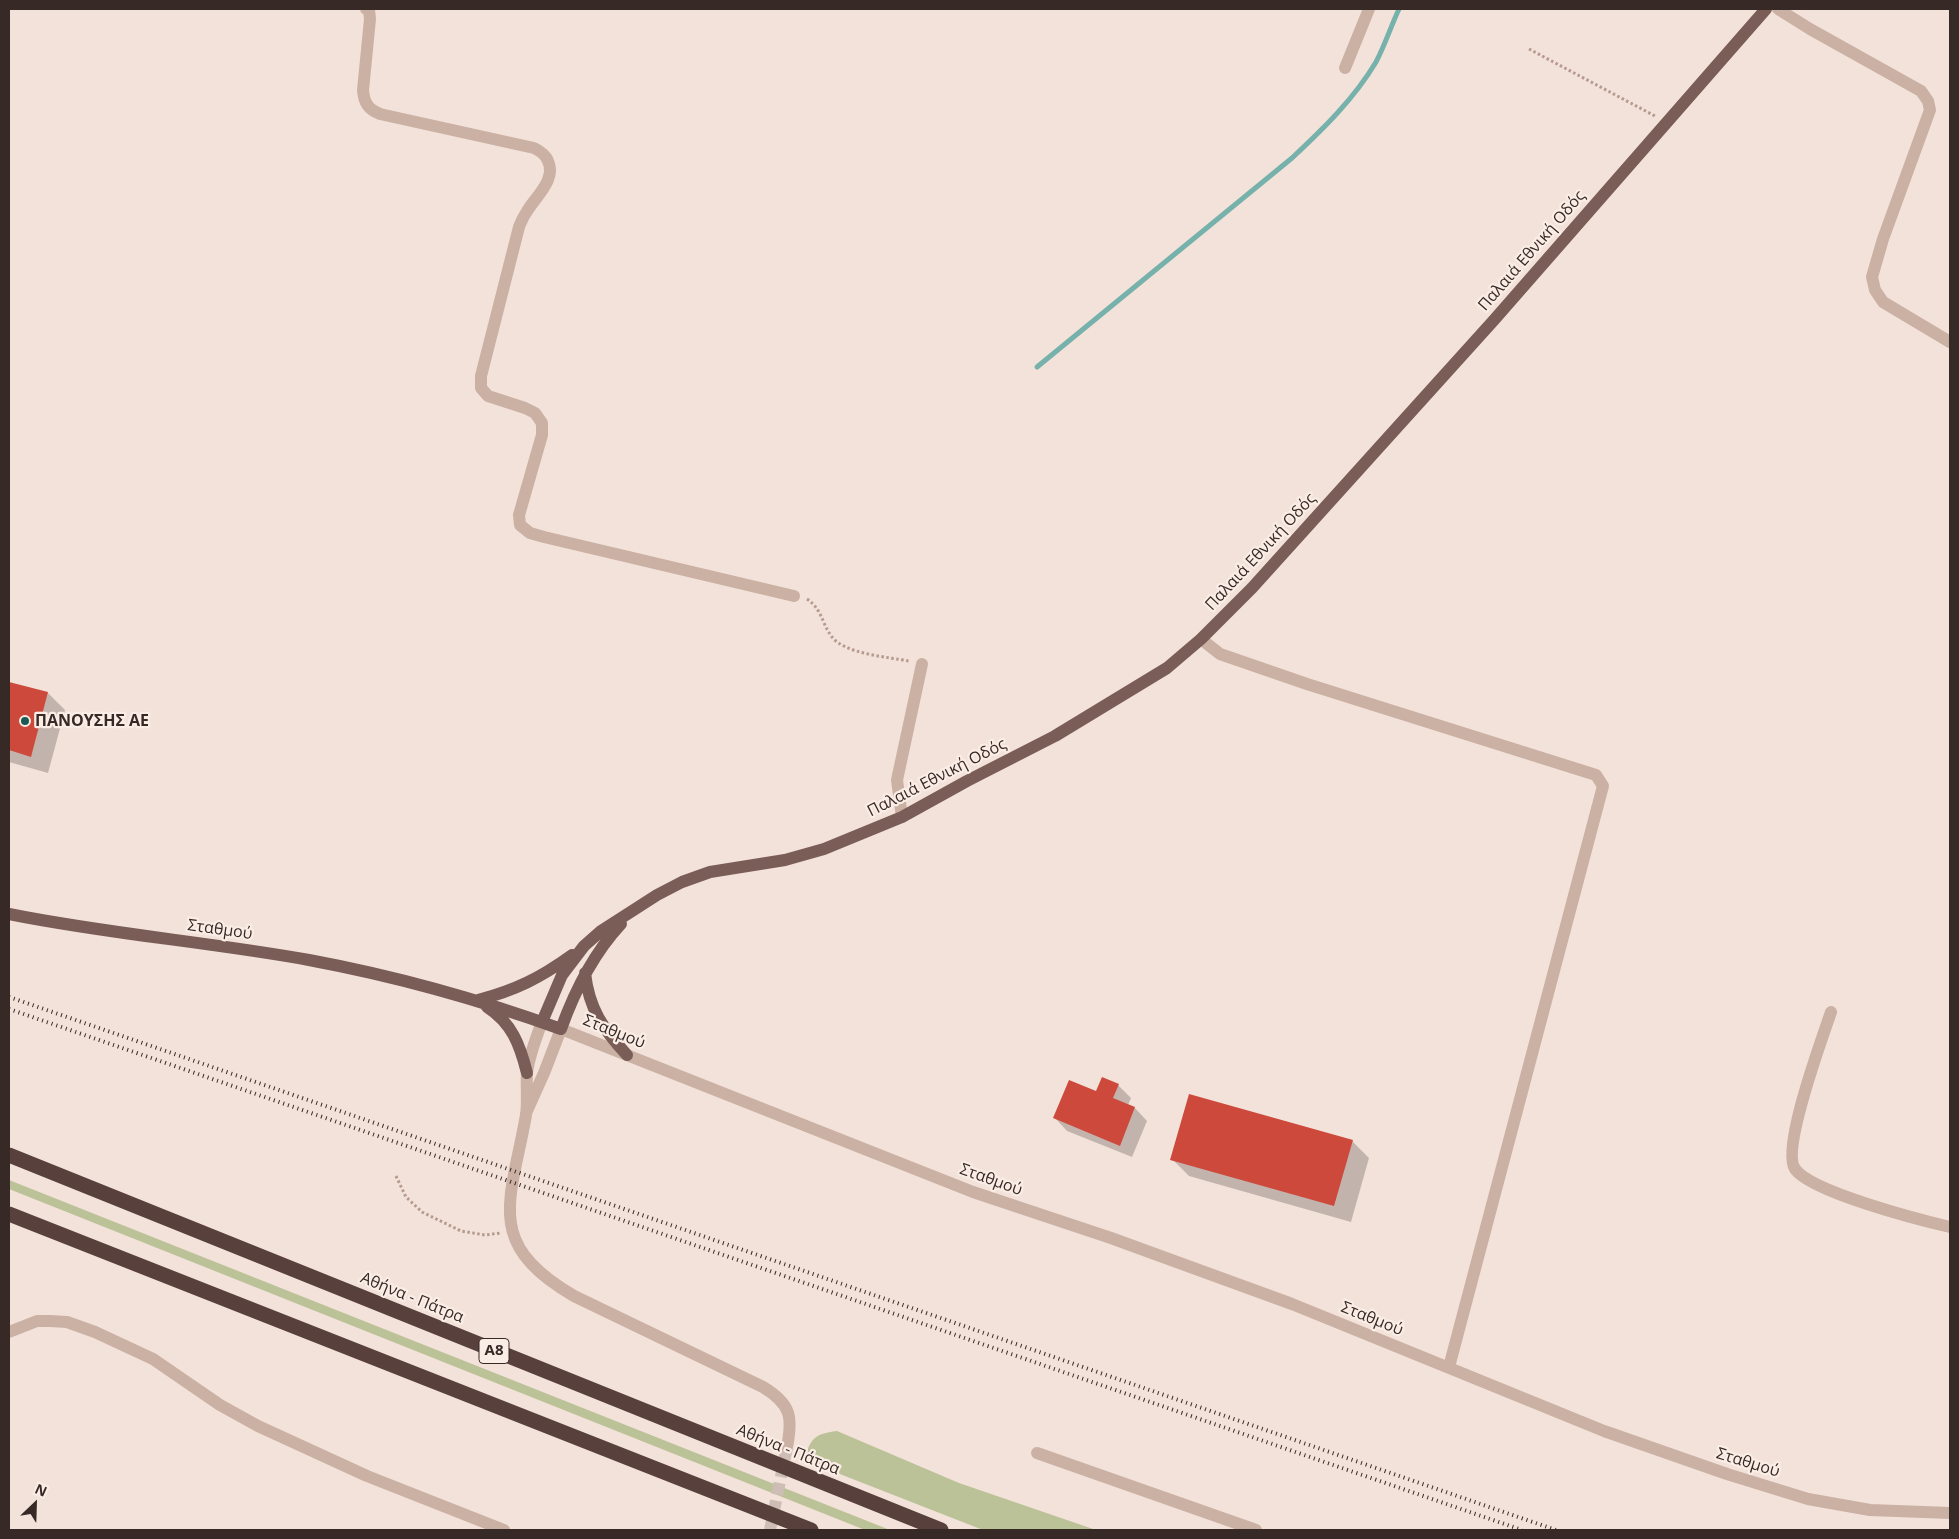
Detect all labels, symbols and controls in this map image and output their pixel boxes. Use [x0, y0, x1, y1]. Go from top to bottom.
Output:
street label: Παλαιά Εθνική Οδός [1474, 187, 1590, 315]
street label: Παλαιά Εθνική Οδός [1202, 489, 1320, 615]
place label: ΠΑΝΟΥΣΗΣ ΑΕ [35, 711, 149, 731]
marker: ΠΑΝΟΥΣΗΣ ΑΕ [19, 715, 31, 727]
street label: Παλαιά Εθνική Οδός [864, 735, 1010, 821]
street label: Σταθμού [186, 916, 254, 944]
street label: Σταθμού [580, 1011, 648, 1053]
street label: Σταθμού [957, 1160, 1025, 1200]
street label: Αθήνα - Πάτρα [358, 1269, 466, 1327]
street label: Σταθμού [1338, 1298, 1406, 1340]
road number: Α8 [479, 1338, 509, 1364]
street label: Αθήνα - Πάτρα [734, 1421, 842, 1479]
street label: Σταθμού [1714, 1444, 1782, 1482]
north arrow [10, 1479, 60, 1529]
text: N [32, 1479, 50, 1501]

